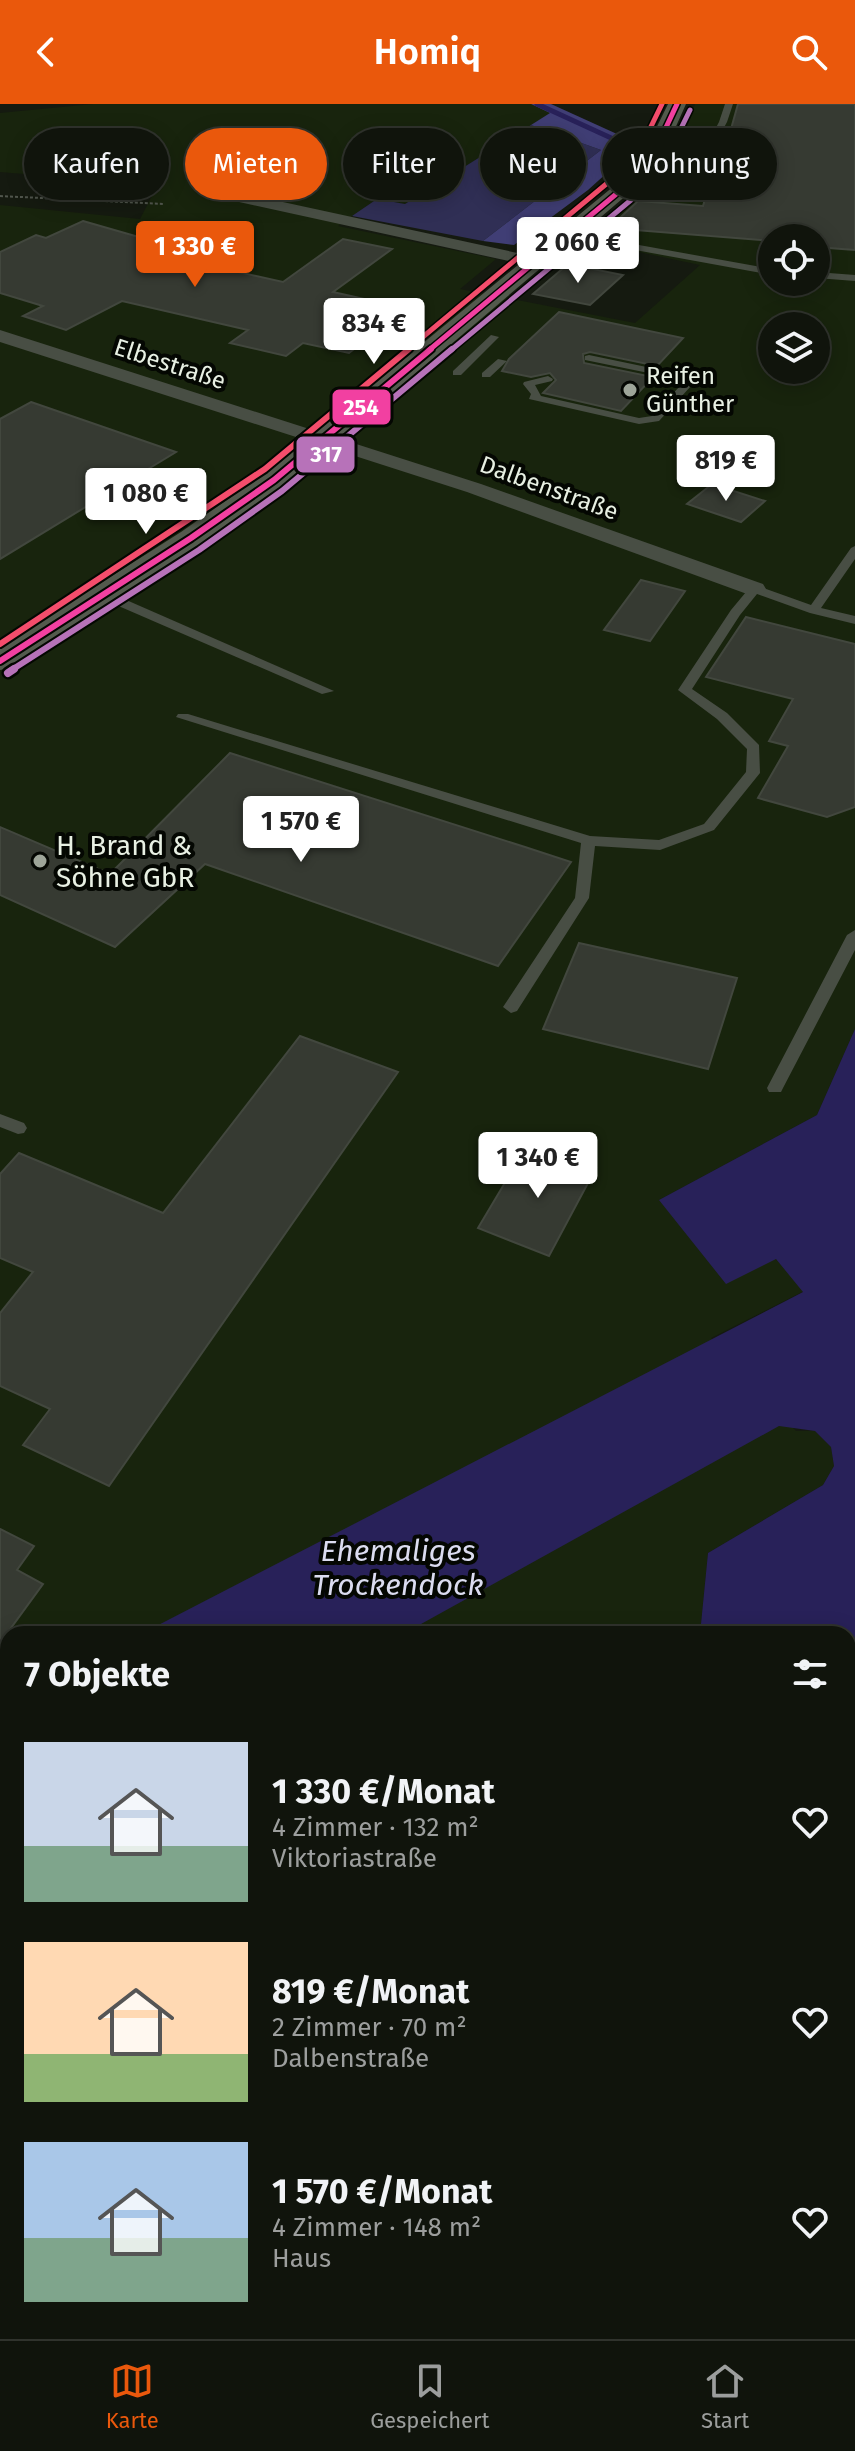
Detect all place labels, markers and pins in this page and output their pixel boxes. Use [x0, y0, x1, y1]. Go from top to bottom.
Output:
pin: 2 060 € [504, 217, 652, 285]
pin: 1 330 € [121, 221, 269, 289]
pin: 834 € [318, 298, 430, 366]
place label: Reifen Günther [646, 362, 735, 418]
marker: Reifen Günther [621, 381, 639, 399]
pin: 819 € [670, 435, 782, 503]
pin: 1 080 € [72, 468, 220, 536]
pin: 1 570 € [227, 796, 375, 864]
place label: H. Brand & Söhne GbR [56, 829, 194, 894]
marker: H. Brand & Söhne GbR [31, 852, 49, 870]
pin: 1 340 € [464, 1132, 612, 1200]

